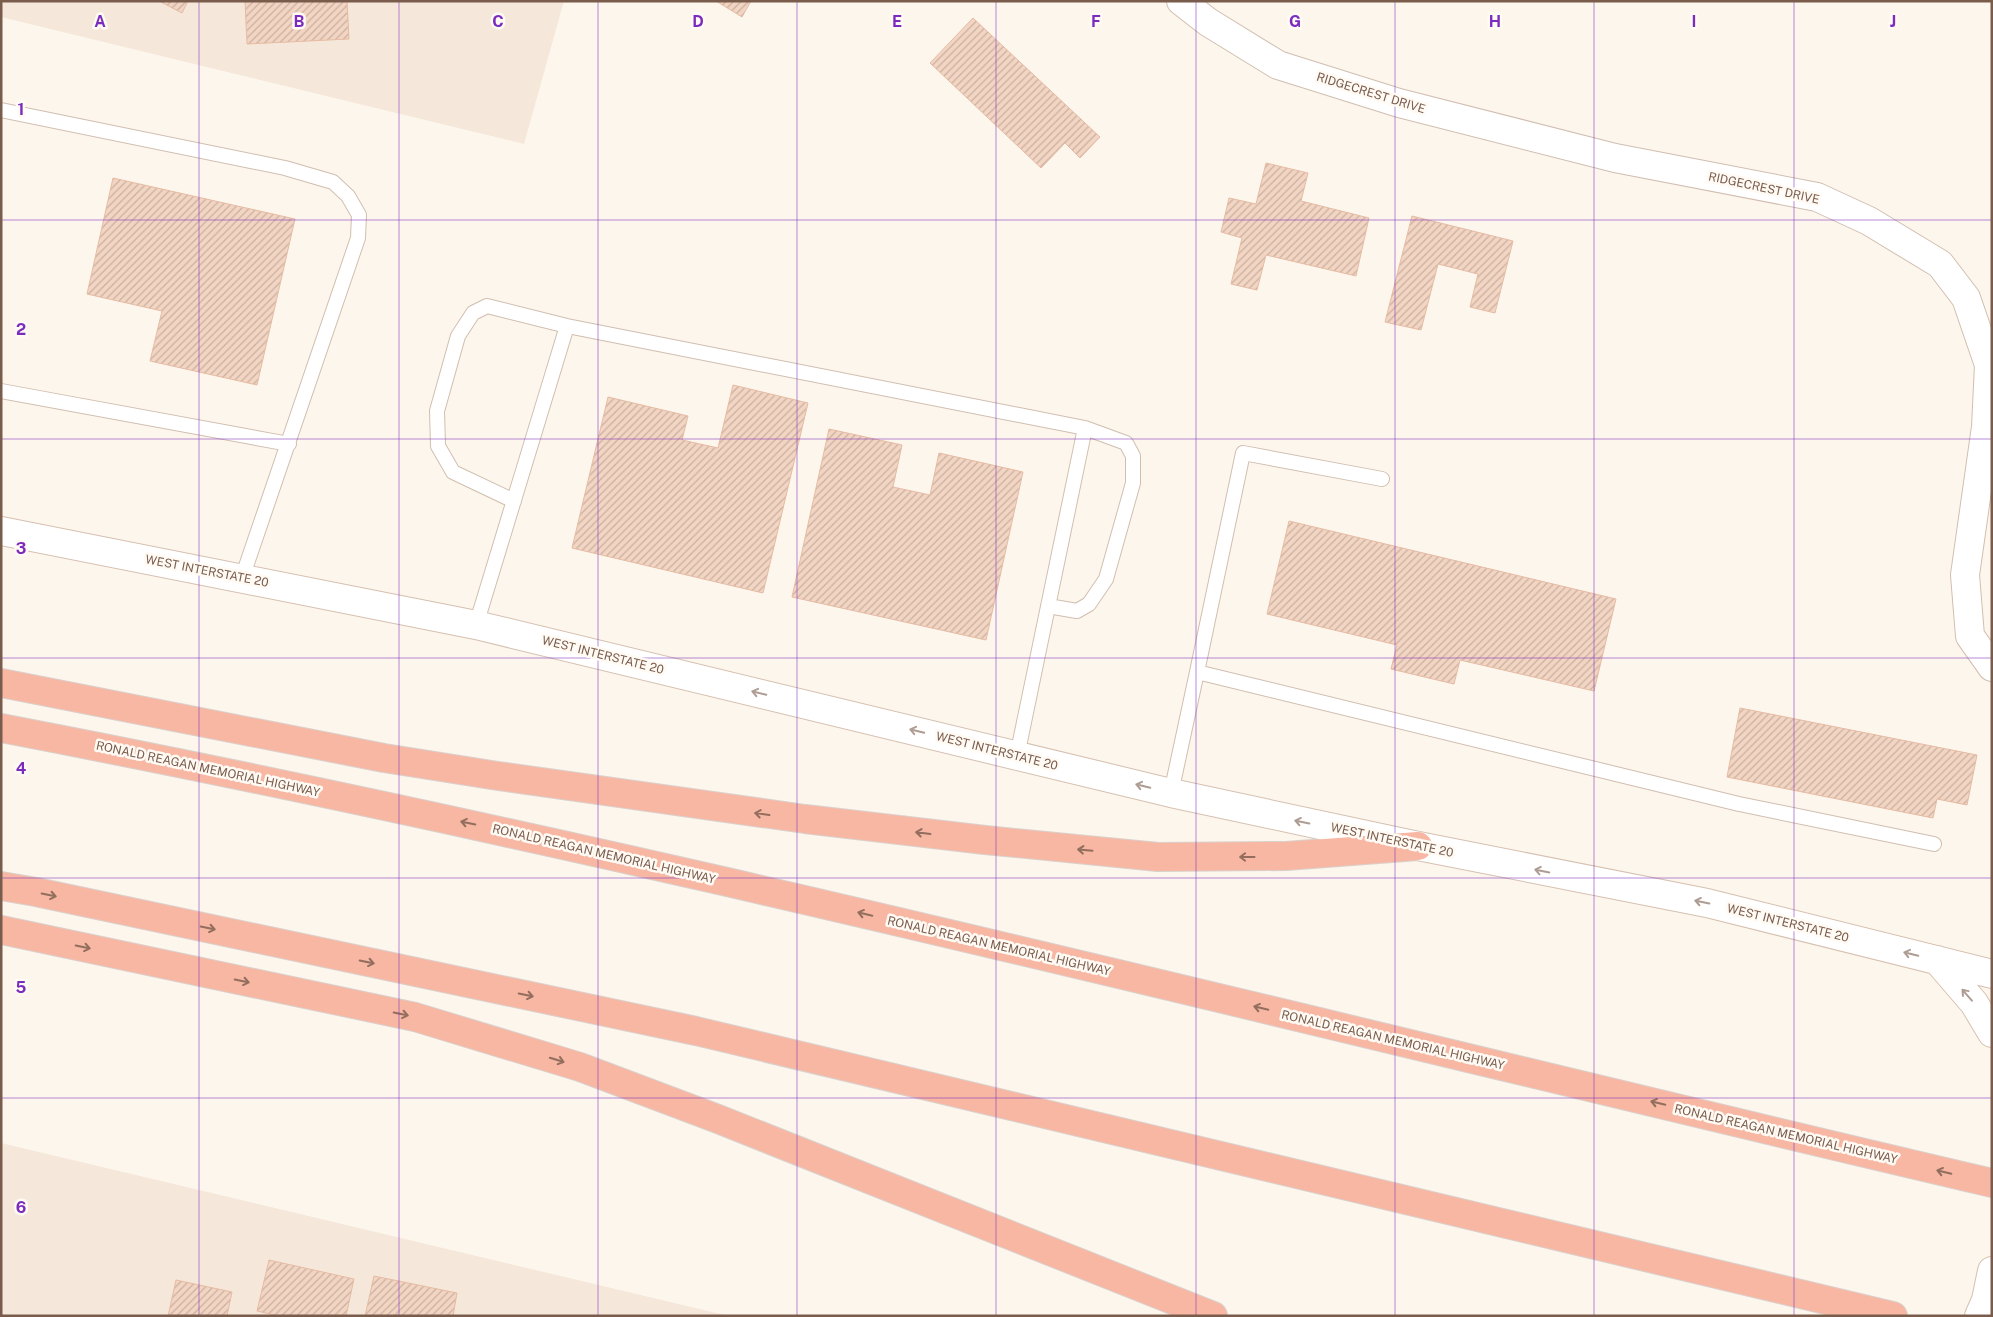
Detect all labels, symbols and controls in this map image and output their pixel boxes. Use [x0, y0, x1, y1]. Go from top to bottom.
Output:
text: A [94, 12, 106, 31]
text: B [294, 12, 305, 31]
text: C [492, 12, 504, 31]
text: D [692, 12, 704, 31]
text: E [892, 12, 902, 31]
text: F [1091, 12, 1101, 31]
text: G [1289, 12, 1301, 31]
text: H [1489, 12, 1501, 31]
text: I [1692, 12, 1696, 31]
text: J [1890, 12, 1896, 31]
street label: RIDGECREST DRIVE [1315, 70, 1427, 116]
text: 1 [18, 100, 24, 119]
street label: RIDGECREST DRIVE [1707, 169, 1821, 207]
text: 2 [16, 320, 26, 339]
text: 3 [16, 539, 26, 558]
street label: WEST INTERSTATE 20 [144, 552, 270, 590]
street label: WEST INTERSTATE 20 [541, 633, 665, 677]
one-way arrow [752, 688, 768, 697]
one-way arrow [910, 726, 926, 735]
street label: WEST INTERSTATE 20 [935, 729, 1059, 773]
street label: RONALD REAGAN MEMORIAL HIGHWAY [95, 738, 322, 800]
text: 4 [16, 759, 27, 778]
one-way arrow [1136, 781, 1152, 791]
one-way arrow [754, 808, 770, 818]
one-way arrow [1294, 816, 1310, 826]
one-way arrow [460, 818, 476, 827]
street label: WEST INTERSTATE 20 [1329, 820, 1455, 860]
street label: RONALD REAGAN MEMORIAL HIGHWAY [491, 821, 718, 887]
one-way arrow [915, 828, 931, 838]
one-way arrow [1077, 845, 1093, 855]
one-way arrow [1239, 852, 1256, 862]
one-way arrow [1535, 865, 1551, 875]
one-way arrow [41, 891, 57, 900]
one-way arrow [1694, 897, 1710, 906]
street label: WEST INTERSTATE 20 [1726, 901, 1850, 945]
one-way arrow [857, 909, 873, 918]
street label: RONALD REAGAN MEMORIAL HIGHWAY [886, 913, 1113, 979]
one-way arrow [200, 924, 216, 933]
one-way arrow [75, 943, 91, 953]
one-way arrow [1903, 949, 1919, 958]
one-way arrow [359, 957, 375, 967]
one-way arrow [234, 976, 250, 986]
text: 5 [16, 978, 27, 997]
one-way arrow [1961, 988, 1973, 1001]
one-way arrow [518, 991, 534, 1000]
one-way arrow [1254, 1003, 1270, 1012]
street label: RONALD REAGAN MEMORIAL HIGHWAY [1280, 1007, 1507, 1073]
one-way arrow [393, 1010, 409, 1020]
one-way arrow [549, 1055, 565, 1065]
one-way arrow [1650, 1098, 1666, 1107]
street label: RONALD REAGAN MEMORIAL HIGHWAY [1673, 1101, 1900, 1167]
one-way arrow [1937, 1167, 1953, 1176]
text: 6 [16, 1198, 26, 1217]

